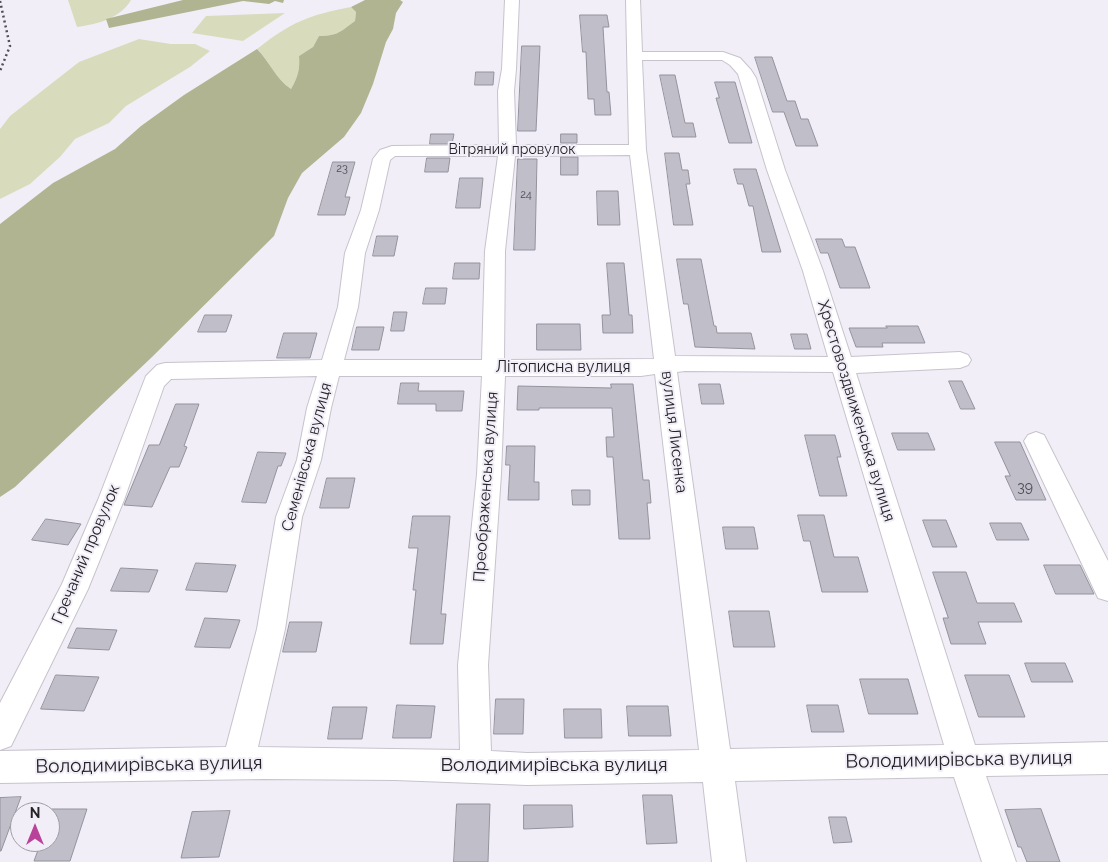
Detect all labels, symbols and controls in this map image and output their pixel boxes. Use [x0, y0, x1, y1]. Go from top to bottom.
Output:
street label: Вітряний провулок [449, 142, 575, 158]
house number: 23 [336, 162, 348, 176]
house number: 24 [520, 188, 532, 202]
street label: Хрестовоздвиженська вулиця [813, 298, 899, 524]
street label: Літописна вулиця [495, 357, 631, 377]
street label: вулиця Лисенка [657, 370, 691, 494]
street label: Семенівська вулиця [278, 380, 336, 534]
street label: Преображенська вулиця [470, 391, 502, 583]
house number: 39 [1017, 480, 1033, 496]
street label: Гречаний провулок [48, 481, 124, 627]
street label: Володимирівська вулиця [845, 747, 1073, 773]
street label: Володимирівська вулиця [35, 752, 263, 778]
street label: Володимирівська вулиця [440, 754, 668, 776]
north arrow [10, 802, 60, 852]
text: N [30, 805, 40, 821]

